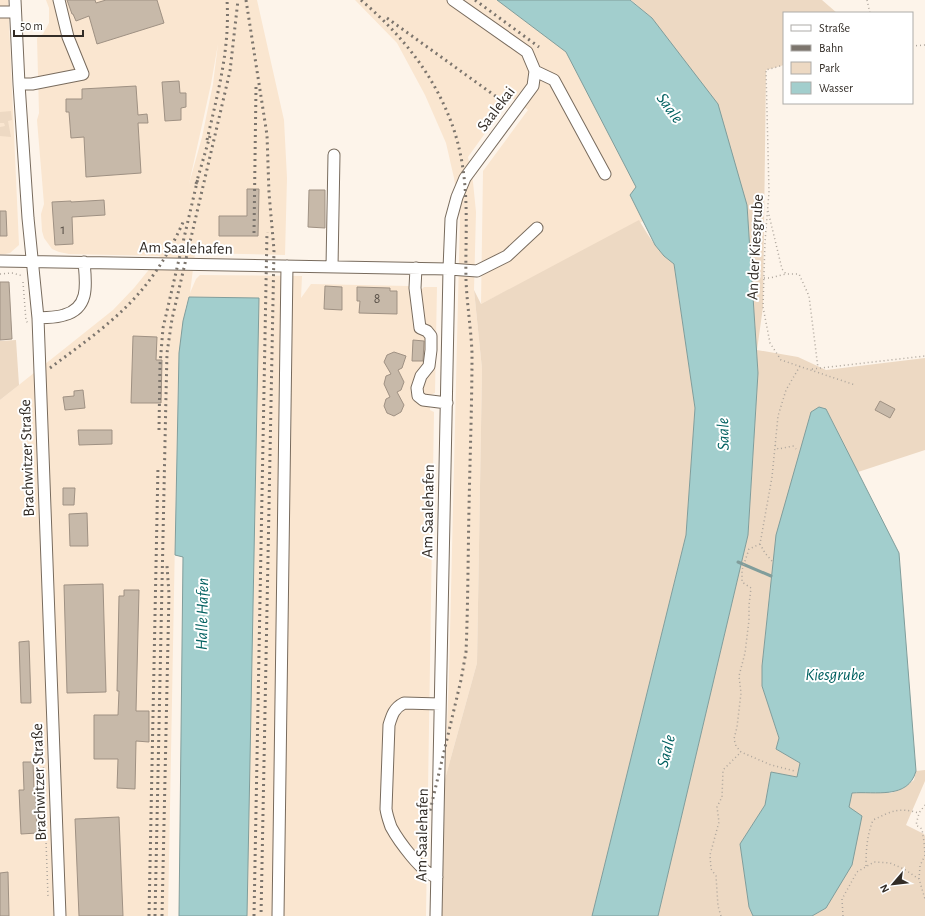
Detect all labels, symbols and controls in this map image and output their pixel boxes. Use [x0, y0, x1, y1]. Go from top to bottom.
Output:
scale bar [14, 12, 83, 38]
legend [783, 12, 913, 104]
text: 50 m [20, 20, 43, 32]
text: Straße [819, 22, 850, 34]
text: Bahn [819, 42, 843, 54]
text: Park [819, 62, 840, 74]
text: Wasser [819, 82, 853, 94]
street label: Saalekai [474, 84, 518, 134]
water label: Saale [653, 90, 687, 126]
street label: An der Kiesgrube [744, 194, 766, 300]
house number: 1 [61, 223, 65, 237]
street label: Am Saalehafen [139, 239, 233, 257]
house number: 8 [374, 292, 380, 306]
street label: Brachwitzer Straße [17, 399, 37, 517]
water label: Saale [714, 417, 732, 451]
street label: Am Saalehafen [419, 464, 437, 558]
water label: Halle Hafen [193, 578, 211, 650]
water label: Kiesgrube [805, 666, 865, 683]
street label: Brachwitzer Straße [29, 723, 49, 841]
water label: Saale [654, 733, 678, 769]
street label: Am Saalehafen [413, 788, 431, 882]
north arrow [873, 864, 913, 904]
text: N [878, 882, 891, 894]

